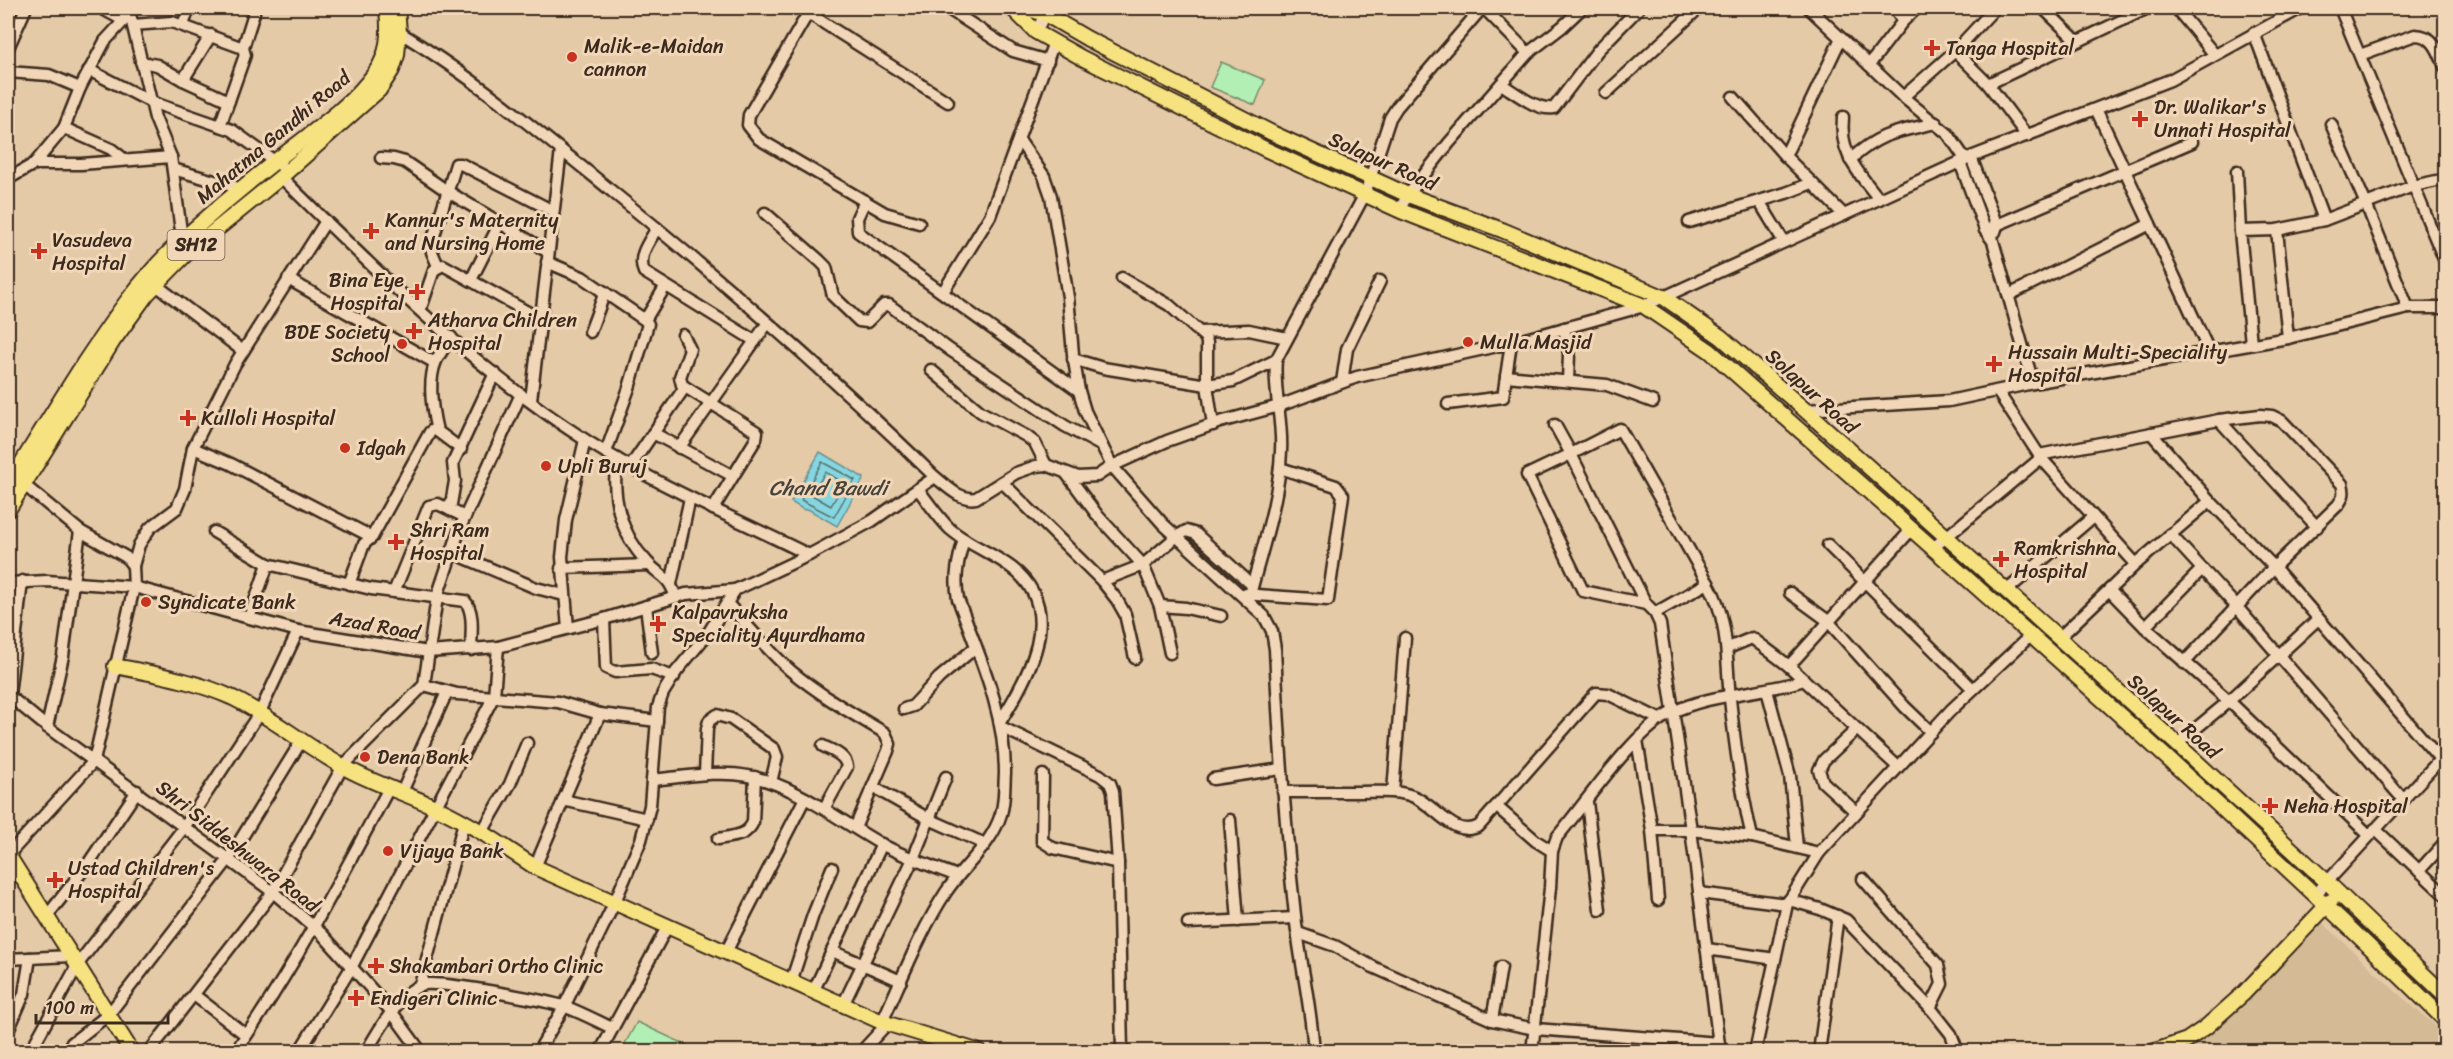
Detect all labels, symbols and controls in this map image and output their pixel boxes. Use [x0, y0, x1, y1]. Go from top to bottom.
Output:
place label: Malik-e-Maidan cannon [584, 29, 724, 87]
place label: Tanga Hospital [1946, 31, 2075, 66]
marker: Tanga Hospital [1923, 39, 1941, 57]
marker: Malik-e-Maidan cannon [565, 50, 579, 64]
street label: Mahatma Gandhi Road [188, 61, 360, 213]
place label: Dr. Walikar's Unnati Hospital [2154, 90, 2292, 148]
marker: Dr. Walikar's Unnati Hospital [2131, 110, 2149, 128]
street label: Solapur Road [1323, 122, 1444, 202]
place label: Kannur's Maternity and Nursing Home [385, 203, 559, 261]
marker: Kannur's Maternity and Nursing Home [362, 222, 380, 240]
place label: Vasudeva Hospital [52, 223, 132, 281]
road number: SH12 [168, 230, 224, 260]
marker: Vasudeva Hospital [30, 242, 48, 260]
place label: Bina Eye Hospital [329, 263, 405, 321]
marker: Bina Eye Hospital [408, 283, 426, 301]
place label: Atharva Children Hospital [427, 303, 577, 361]
place label: BDE Society School [284, 315, 391, 373]
marker: Atharva Children Hospital [405, 322, 423, 340]
place label: Mulla Masjid [1480, 325, 1593, 360]
marker: Mulla Masjid [1461, 335, 1475, 349]
place label: Hussain Multi-Speciality Hospital [2008, 335, 2228, 393]
marker: BDE Society School [395, 337, 409, 351]
street label: Solapur Road [1757, 340, 1868, 444]
marker: Hussain Multi-Speciality Hospital [1985, 355, 2003, 373]
place label: Kulloli Hospital [201, 401, 337, 436]
marker: Kulloli Hospital [179, 409, 197, 427]
place label: Idgah [356, 431, 406, 466]
marker: Idgah [338, 441, 352, 455]
place label: Upli Buruj [558, 449, 647, 484]
marker: Upli Buruj [539, 459, 553, 473]
water label: Chand Bawdi [769, 469, 891, 507]
place label: Shri Ram Hospital [410, 513, 490, 571]
place label: Ramkrishna Hospital [2014, 531, 2116, 589]
marker: Shri Ram Hospital [387, 533, 405, 551]
marker: Ramkrishna Hospital [1992, 550, 2010, 568]
place label: Syndicate Bank [158, 585, 296, 620]
marker: Syndicate Bank [139, 595, 153, 609]
place label: Kalpavruksha Speciality Ayurdhama [672, 595, 865, 653]
street label: Azad Road [326, 600, 424, 651]
marker: Kalpavruksha Speciality Ayurdhama [649, 615, 667, 633]
street label: Solapur Road [2119, 665, 2230, 769]
place label: Dena Bank [377, 740, 470, 775]
marker: Dena Bank [358, 750, 372, 764]
street label: Shri Siddeshwara Road [148, 771, 329, 923]
place label: Neha Hospital [2284, 789, 2409, 824]
marker: Neha Hospital [2261, 797, 2279, 815]
place label: Vijaya Bank [400, 834, 504, 869]
marker: Vijaya Bank [381, 844, 395, 858]
place label: Ustad Children's Hospital [68, 851, 215, 909]
marker: Ustad Children's Hospital [46, 871, 64, 889]
place label: Shakambari Ortho Clinic [389, 949, 604, 984]
marker: Shakambari Ortho Clinic [367, 957, 385, 975]
place label: Endigeri Clinic [370, 981, 497, 1016]
scale bar [36, 987, 168, 1025]
marker: Endigeri Clinic [347, 989, 365, 1007]
text: 100 m [45, 992, 94, 1024]

